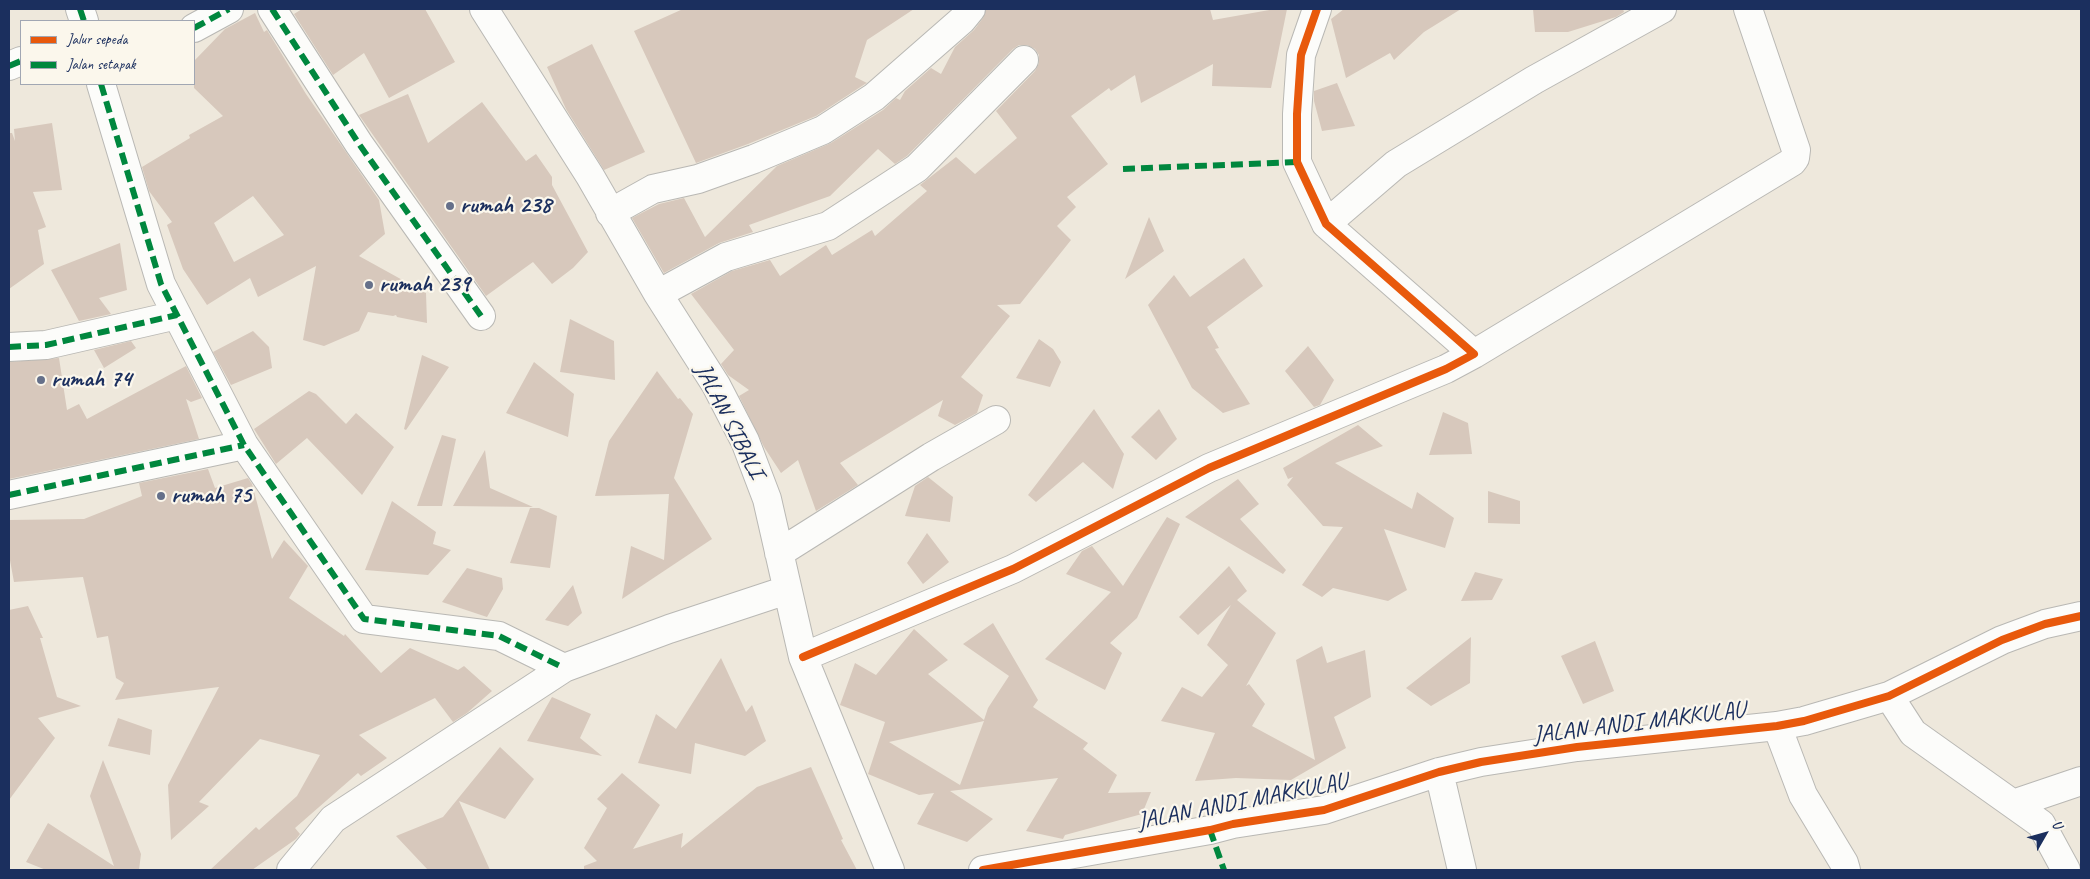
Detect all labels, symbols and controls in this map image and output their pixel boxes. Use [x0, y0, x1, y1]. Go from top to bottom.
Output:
legend [20, 20, 195, 85]
text: Jalur sepeda [67, 30, 128, 49]
text: Jalan setapak [67, 55, 136, 74]
place label: rumah 238 [460, 192, 551, 220]
marker: rumah 238 [444, 200, 456, 212]
place label: rumah 239 [379, 271, 470, 299]
marker: rumah 239 [363, 279, 375, 291]
street label: JALAN SIBALI [688, 359, 770, 483]
place label: rumah 74 [51, 366, 131, 394]
marker: rumah 74 [35, 374, 47, 386]
place label: rumah 75 [171, 482, 251, 510]
marker: rumah 75 [155, 490, 167, 502]
street label: JALAN ANDI MAKKULAU [1532, 696, 1746, 750]
street label: JALAN ANDI MAKKULAU [1135, 768, 1349, 836]
north arrow [2020, 809, 2070, 859]
text: U [2048, 817, 2066, 832]

